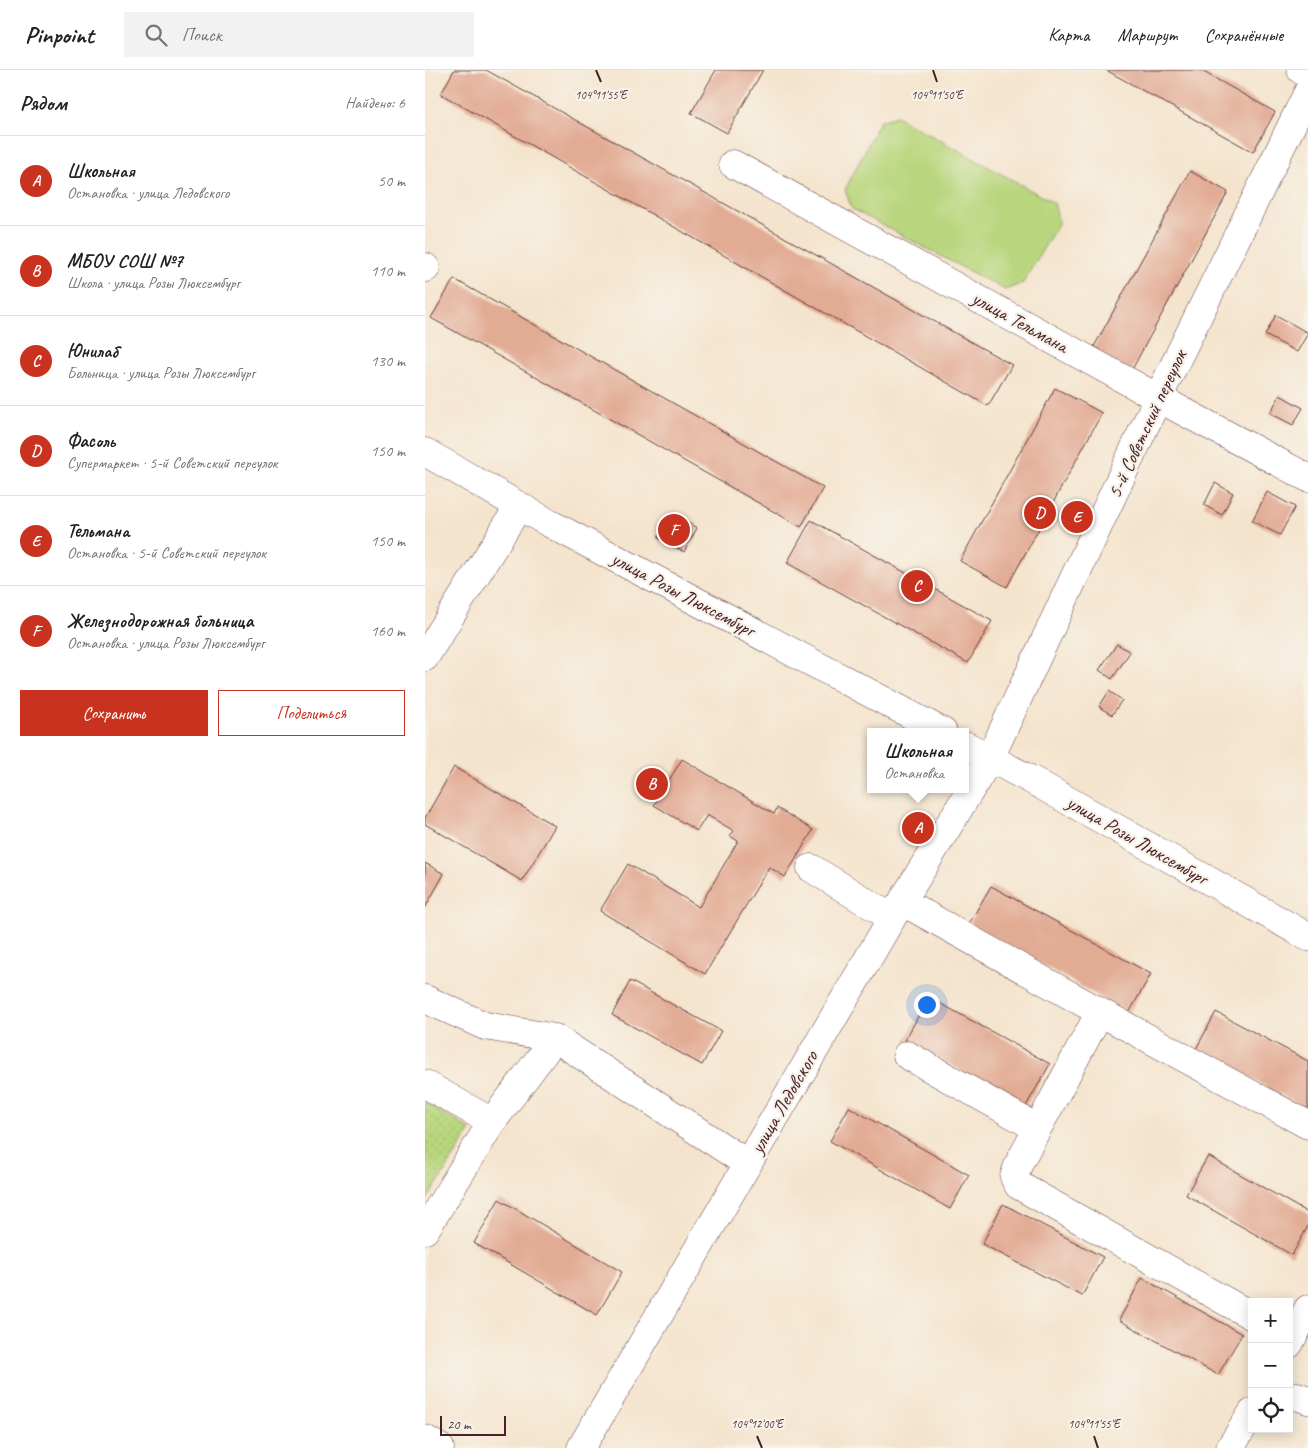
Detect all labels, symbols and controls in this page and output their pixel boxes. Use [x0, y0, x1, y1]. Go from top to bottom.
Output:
search box [124, 12, 474, 57]
text: Pinpoint [25, 20, 94, 50]
icon: search [142, 21, 170, 49]
text: Поиск [182, 23, 222, 47]
text: Карта [1048, 24, 1089, 46]
text: Маршрут [1117, 24, 1177, 46]
text: Сохранённые [1205, 24, 1283, 46]
text: 104°11'55"E [575, 87, 629, 103]
text: 104°11'50"E [911, 87, 965, 103]
text: Рядом [20, 90, 67, 116]
text: Найдено: 6 [345, 93, 405, 113]
text: Школьная [67, 159, 135, 183]
text: A [32, 171, 40, 191]
text: 50 m [378, 171, 405, 191]
text: Остановка · улица Ледовского [67, 183, 229, 203]
text: МБОУ СОШ №7 [67, 249, 183, 273]
text: B [32, 261, 40, 281]
text: 110 m [371, 261, 405, 281]
text: Школа · улица Розы Люксембург [67, 273, 240, 293]
street label: улица Тельмана [967, 285, 1074, 359]
text: Юнилаб [67, 339, 118, 363]
street label: 5-й Советский переулок [1102, 345, 1193, 502]
text: C [32, 351, 40, 371]
text: 130 m [371, 351, 405, 371]
text: Больница · улица Розы Люксембург [67, 363, 255, 383]
text: Фасоль [67, 429, 115, 453]
text: D [31, 441, 41, 461]
text: 150 m [371, 441, 405, 461]
text: Супермаркет · 5-й Советский переулок [67, 453, 277, 473]
pin: D [1024, 494, 1056, 532]
pin: E [1061, 498, 1093, 536]
pin: F [658, 511, 690, 549]
text: Тельмана [67, 519, 129, 543]
text: E [32, 531, 40, 551]
text: 150 m [371, 531, 405, 551]
text: Остановка · 5-й Советский переулок [67, 543, 266, 563]
street label: улица Розы Люксембург [606, 545, 761, 643]
pin: C [901, 567, 933, 605]
text: Железнодорожная больница [67, 609, 253, 633]
text: F [32, 621, 40, 641]
text: 160 m [371, 621, 405, 641]
text: Остановка · улица Розы Люксембург [67, 633, 264, 653]
button: Сохранить [20, 690, 208, 736]
button: Поделиться [218, 690, 405, 736]
popup [867, 728, 969, 793]
text: Школьная [884, 739, 952, 763]
text: Остановка [884, 763, 944, 783]
pin: B [636, 765, 668, 803]
street label: улица Розы Люксембург [1061, 789, 1214, 892]
pin: A [902, 809, 934, 847]
your location [914, 992, 940, 1018]
street label: улица Ледовского [744, 1045, 824, 1159]
map controls [1248, 1298, 1293, 1433]
button: + [1248, 1298, 1293, 1343]
button: − [1248, 1343, 1293, 1388]
button: locate [1248, 1388, 1293, 1433]
scale bar [440, 1413, 506, 1436]
text: 20 m [447, 1416, 471, 1433]
text: 104°12'00"E [731, 1416, 785, 1432]
text: 104°11'55"E [1068, 1416, 1122, 1432]

